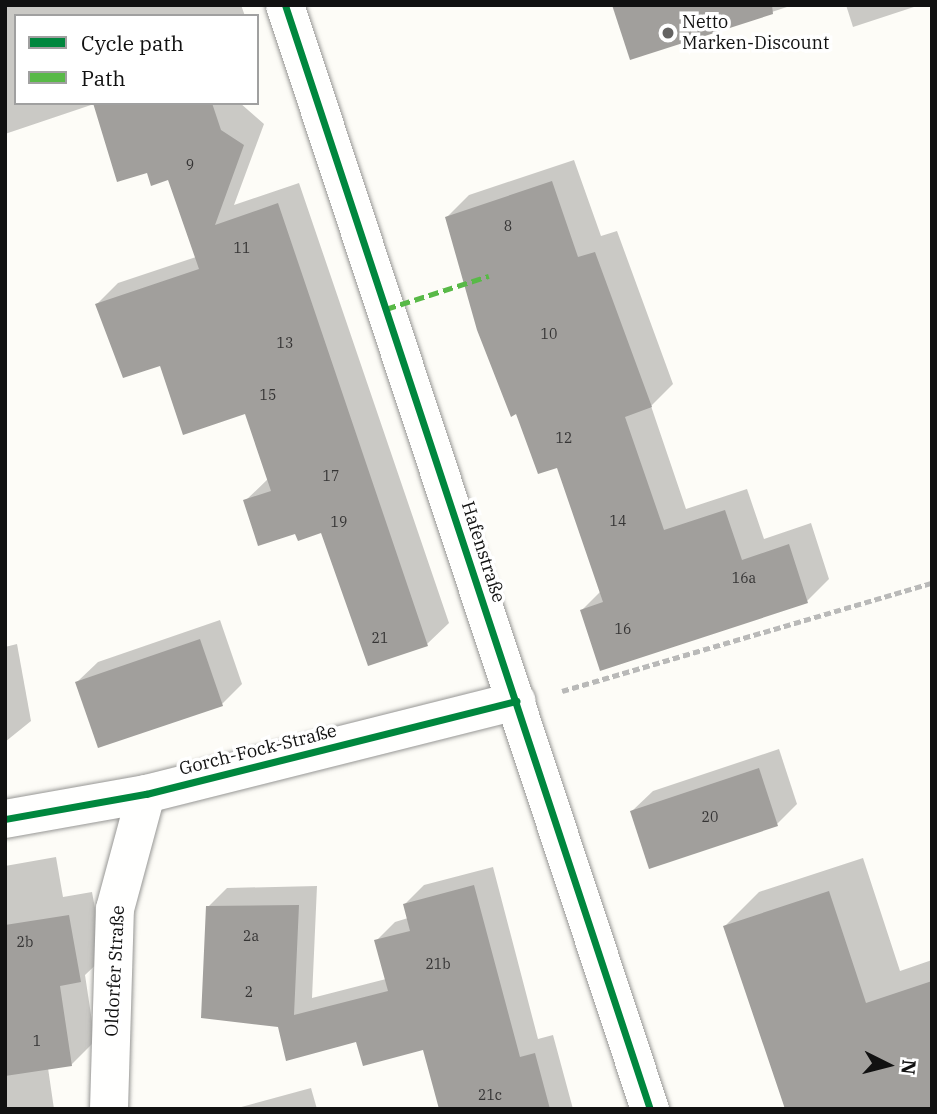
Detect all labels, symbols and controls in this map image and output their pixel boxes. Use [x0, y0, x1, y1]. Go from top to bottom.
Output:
place label: Netto Marken-Discount [682, 12, 829, 54]
legend [14, 14, 259, 105]
marker: Netto Marken-Discount [660, 25, 676, 41]
text: Cycle path [81, 29, 184, 57]
text: Path [81, 64, 126, 92]
house number: 9 [186, 157, 194, 173]
house number: 8 [504, 218, 512, 234]
house number: 11 [234, 240, 250, 256]
house number: 10 [541, 326, 557, 342]
house number: 13 [277, 335, 293, 351]
house number: 15 [260, 387, 276, 403]
house number: 12 [556, 430, 572, 446]
house number: 17 [323, 468, 339, 484]
street label: Hafenstraße [456, 499, 510, 605]
house number: 14 [610, 513, 626, 529]
house number: 19 [331, 514, 347, 530]
house number: 16a [732, 570, 756, 586]
house number: 16 [615, 621, 631, 637]
house number: 21 [372, 630, 388, 646]
street label: Gorch-Fock-Straße [177, 720, 339, 780]
house number: 20 [702, 809, 718, 825]
street label: Oldorfer Straße [101, 905, 129, 1037]
house number: 2a [243, 928, 259, 944]
house number: 2b [17, 934, 33, 950]
house number: 21b [425, 956, 451, 972]
house number: 2 [245, 984, 253, 1000]
north arrow [853, 1030, 923, 1100]
house number: 1 [33, 1033, 41, 1049]
text: N [896, 1058, 922, 1076]
house number: 21c [478, 1087, 502, 1103]

